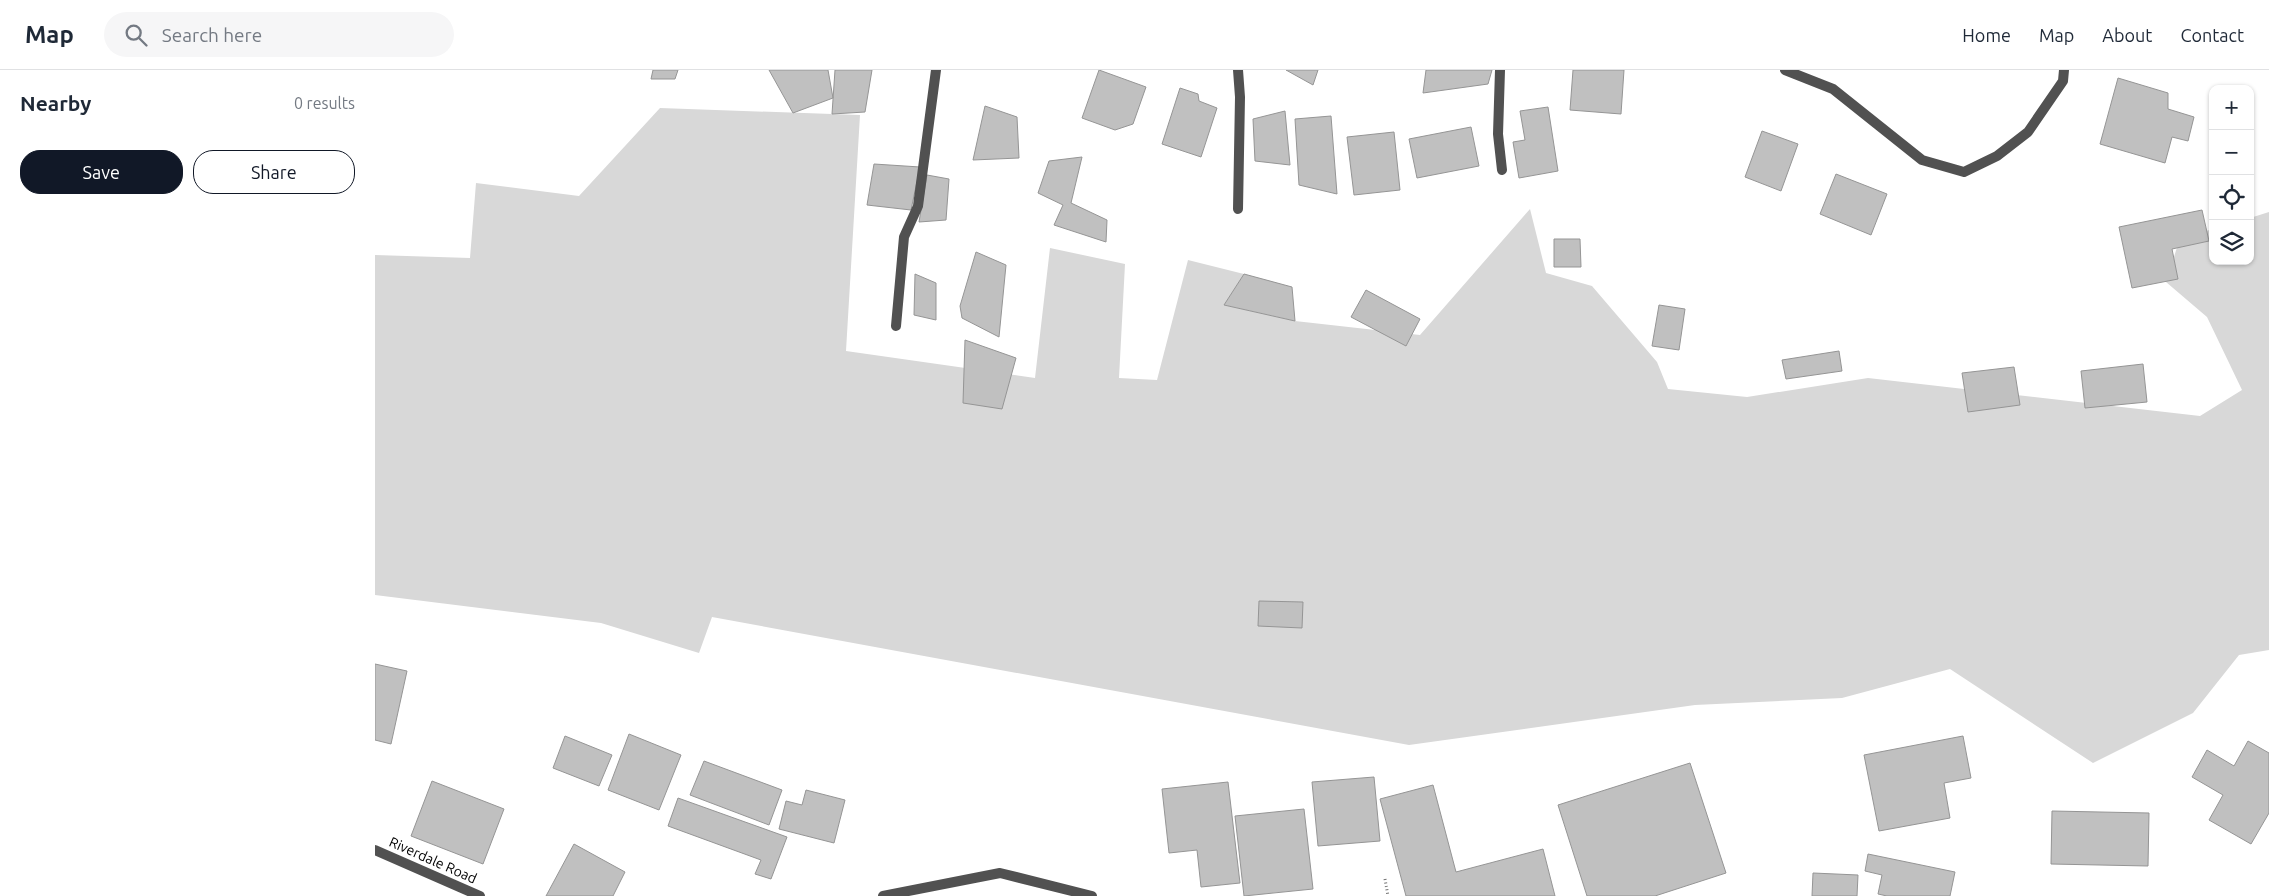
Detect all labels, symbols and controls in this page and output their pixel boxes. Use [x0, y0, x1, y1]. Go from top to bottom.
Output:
search box [104, 12, 454, 57]
text: Map [25, 21, 74, 48]
icon: search [122, 21, 150, 49]
text: Search here [162, 24, 262, 46]
text: Home [1962, 25, 2011, 45]
text: Map [2039, 25, 2074, 45]
text: About [2102, 25, 2152, 45]
text: Contact [2180, 25, 2244, 45]
map controls [2209, 85, 2254, 265]
button: + [2209, 85, 2254, 130]
text: Nearby [20, 91, 91, 115]
text: 0 results [294, 94, 355, 112]
button: − [2209, 130, 2254, 175]
button: Save [20, 150, 183, 194]
button: Share [193, 150, 355, 194]
button: locate [2209, 175, 2254, 220]
button: layers [2209, 220, 2254, 265]
street label: Riverdale Road [387, 834, 479, 886]

